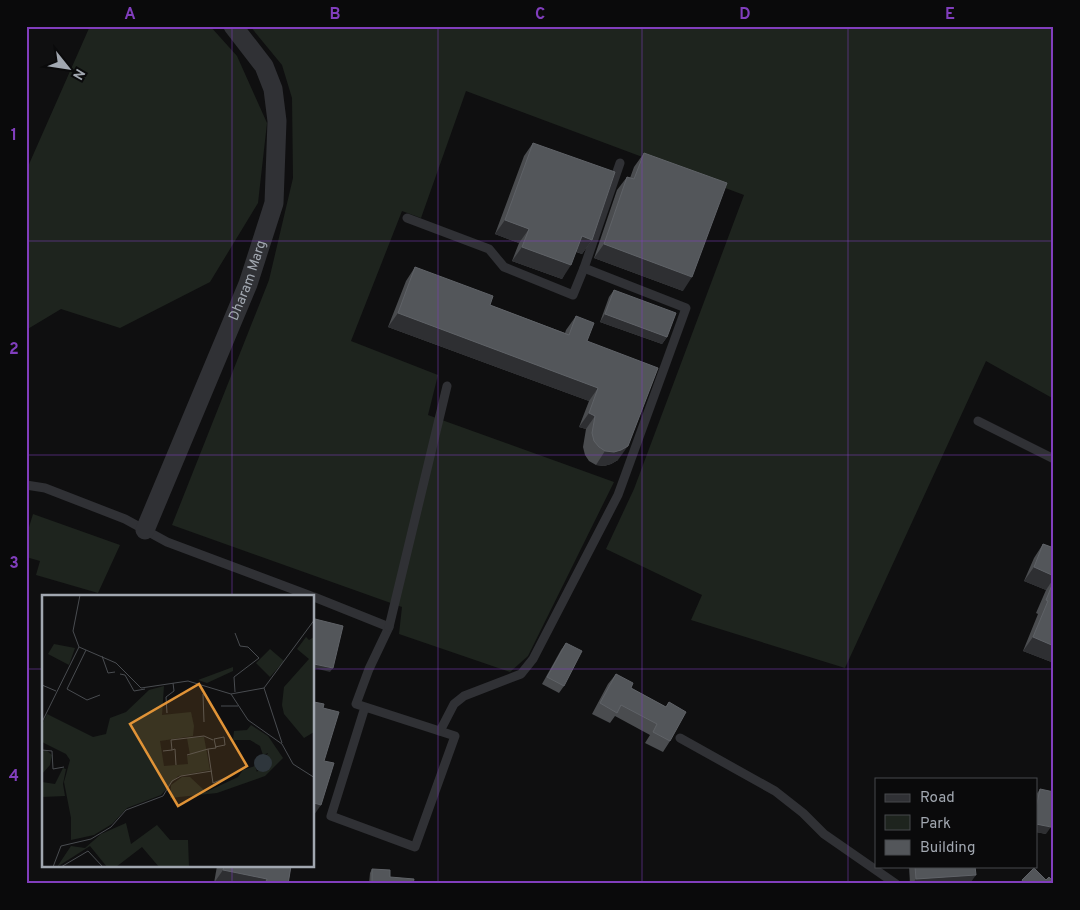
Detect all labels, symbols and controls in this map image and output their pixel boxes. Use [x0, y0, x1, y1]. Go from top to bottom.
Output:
text: A [124, 5, 136, 25]
text: B [329, 5, 341, 25]
text: C [535, 5, 545, 25]
text: D [739, 5, 751, 25]
text: E [945, 5, 955, 25]
north arrow [42, 42, 92, 92]
text: N [68, 65, 88, 82]
text: 1 [11, 126, 17, 146]
street label: Dharam Marg [225, 238, 270, 323]
text: 2 [9, 340, 19, 360]
text: 3 [9, 554, 19, 574]
inset map [42, 595, 315, 868]
text: 4 [9, 767, 19, 787]
legend [875, 778, 1038, 868]
text: Road [920, 789, 955, 808]
text: Park [920, 815, 951, 834]
text: Building [920, 839, 975, 858]

